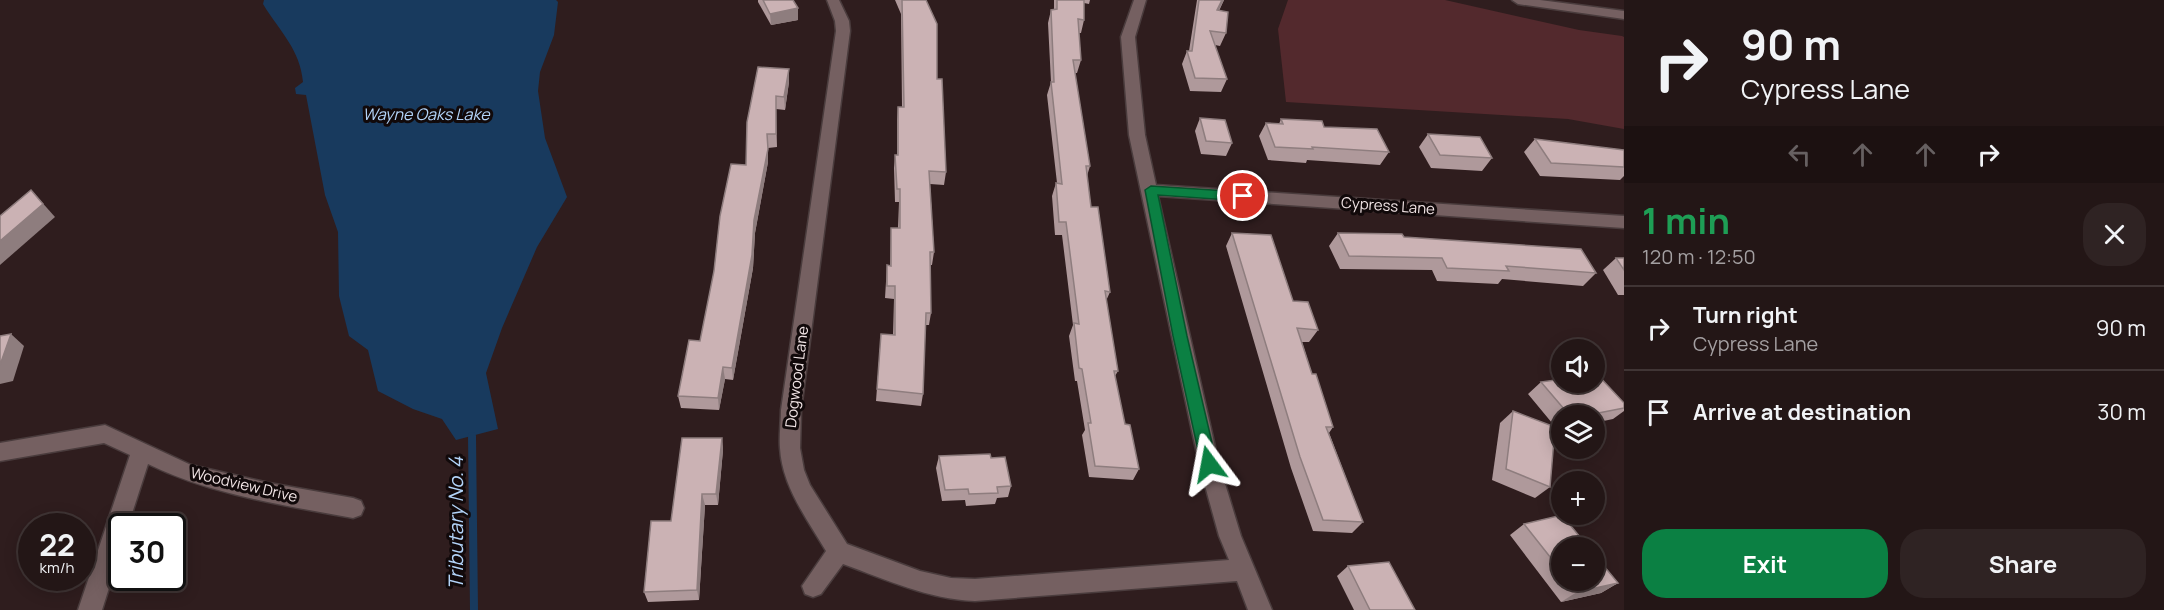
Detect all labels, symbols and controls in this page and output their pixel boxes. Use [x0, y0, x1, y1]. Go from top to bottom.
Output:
text: 90 m [1741, 15, 1841, 73]
icon: right [1642, 24, 1720, 102]
text: Cypress Lane [1741, 70, 1910, 107]
water label: Wayne Oaks Lake [362, 103, 491, 125]
icon: left [1783, 138, 1816, 171]
icon: ahead [1846, 138, 1879, 171]
icon: ahead [1909, 138, 1942, 171]
icon: right [1972, 138, 2005, 171]
pin [1217, 170, 1268, 221]
icon: arrive [1226, 179, 1259, 212]
street label: Cypress Lane [1340, 192, 1436, 219]
text: 1 min [1642, 196, 1730, 245]
button: close [2083, 203, 2146, 266]
text: 120 m · 12:50 [1642, 243, 1756, 270]
text: Turn right [1693, 300, 1798, 330]
icon: right [1642, 312, 1675, 345]
text: 90 m [2096, 313, 2146, 343]
street label: Dogwood Lane [780, 325, 813, 429]
text: Cypress Lane [1693, 330, 1818, 357]
map controls [1551, 339, 1605, 591]
button: sound [1551, 339, 1605, 393]
icon: arrive [1642, 396, 1675, 429]
text: Arrive at destination [1693, 397, 1911, 427]
text: 30 m [2097, 397, 2146, 427]
button: layers [1551, 405, 1605, 459]
position arrow [1177, 432, 1241, 496]
water label: Tributary No. 4 [442, 456, 469, 590]
street label: Woodview Drive [189, 462, 300, 507]
button: + [1551, 471, 1605, 525]
speed limit sign: 30 [108, 513, 186, 591]
text: 22 [39, 524, 75, 565]
button: Exit [1642, 529, 1888, 598]
button: Share [1900, 529, 2146, 598]
button: − [1551, 537, 1605, 591]
text: km/h [40, 557, 74, 578]

